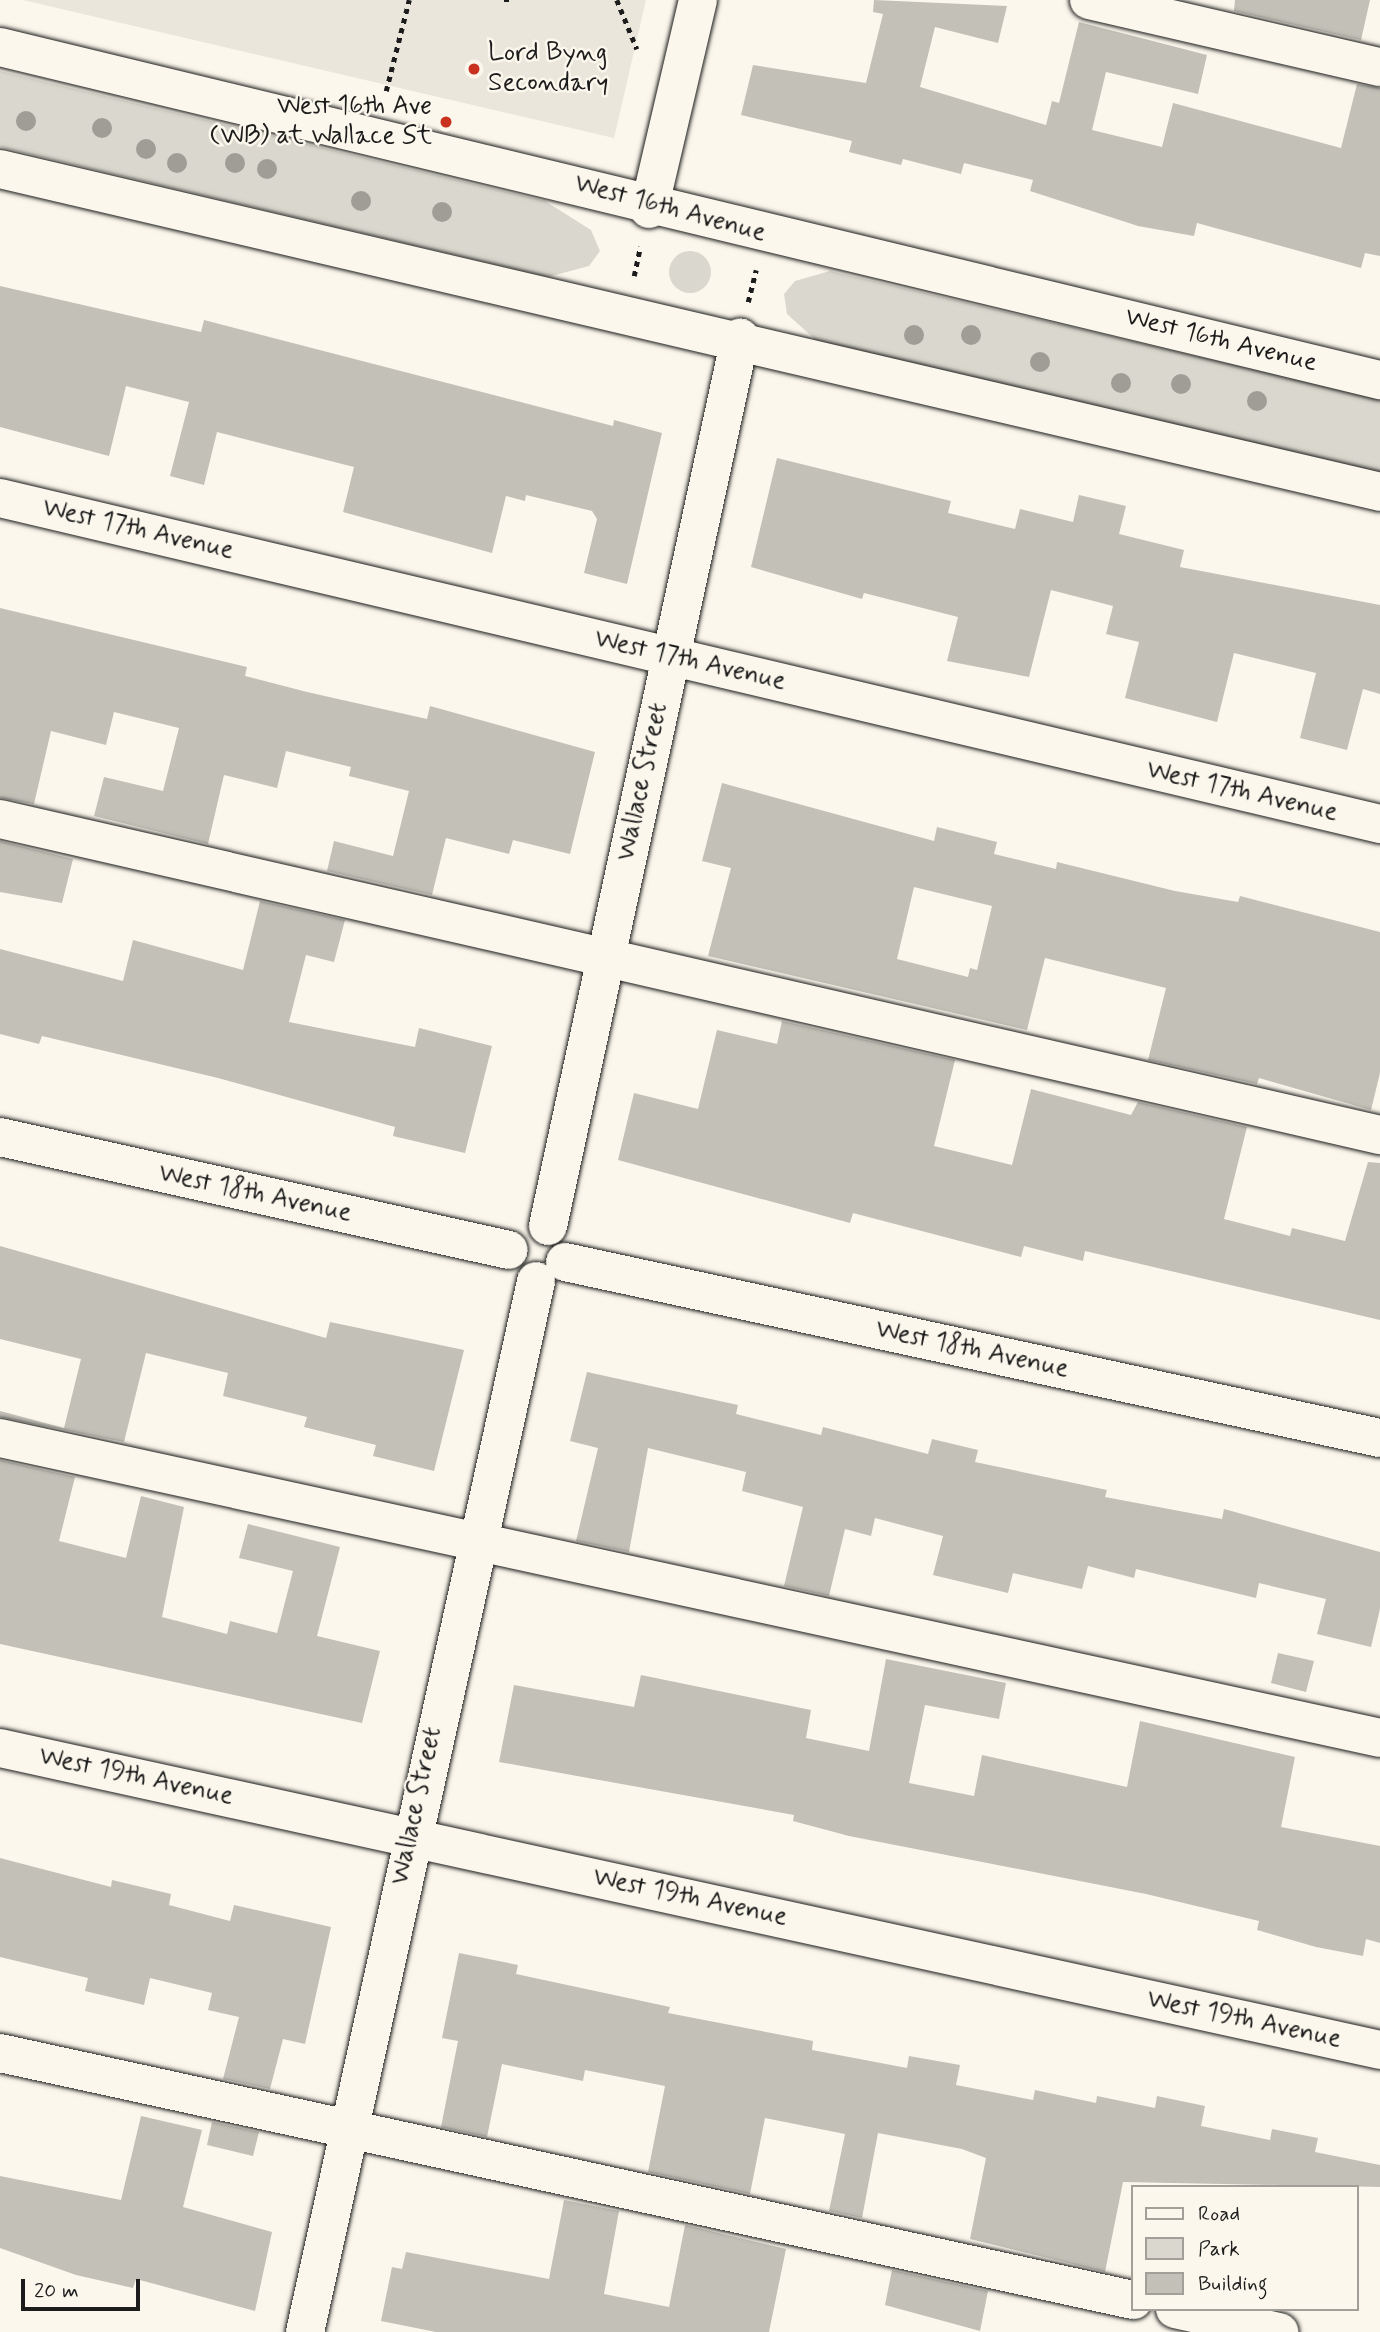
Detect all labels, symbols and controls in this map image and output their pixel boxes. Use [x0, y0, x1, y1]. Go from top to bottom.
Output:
place label: Lord Byng Secondary [488, 38, 608, 100]
marker: Lord Byng Secondary [466, 61, 482, 77]
place label: West 16th Ave (WB) at Wallace St [215, 91, 432, 152]
marker: West 16th Ave (WB) at Wallace St [438, 114, 454, 130]
street label: West 16th Avenue [571, 168, 769, 250]
street label: West 16th Avenue [1122, 302, 1320, 380]
street label: West 17th Avenue [39, 493, 237, 567]
street label: West 17th Avenue [591, 624, 789, 698]
street label: Wallace Street [611, 698, 675, 866]
street label: West 17th Avenue [1143, 755, 1341, 829]
street label: West 18th Avenue [156, 1158, 354, 1230]
street label: West 18th Avenue [873, 1314, 1071, 1386]
street label: Wallace Street [385, 1722, 449, 1890]
street label: West 19th Avenue [36, 1741, 236, 1813]
street label: West 19th Avenue [590, 1862, 790, 1934]
street label: West 19th Avenue [1144, 1984, 1344, 2056]
legend [1132, 2185, 1359, 2311]
text: Road [1198, 2200, 1240, 2228]
text: Park [1198, 2235, 1240, 2263]
scale bar [24, 2266, 144, 2310]
text: Building [1198, 2270, 1268, 2298]
text: 20 m [34, 2277, 79, 2305]

